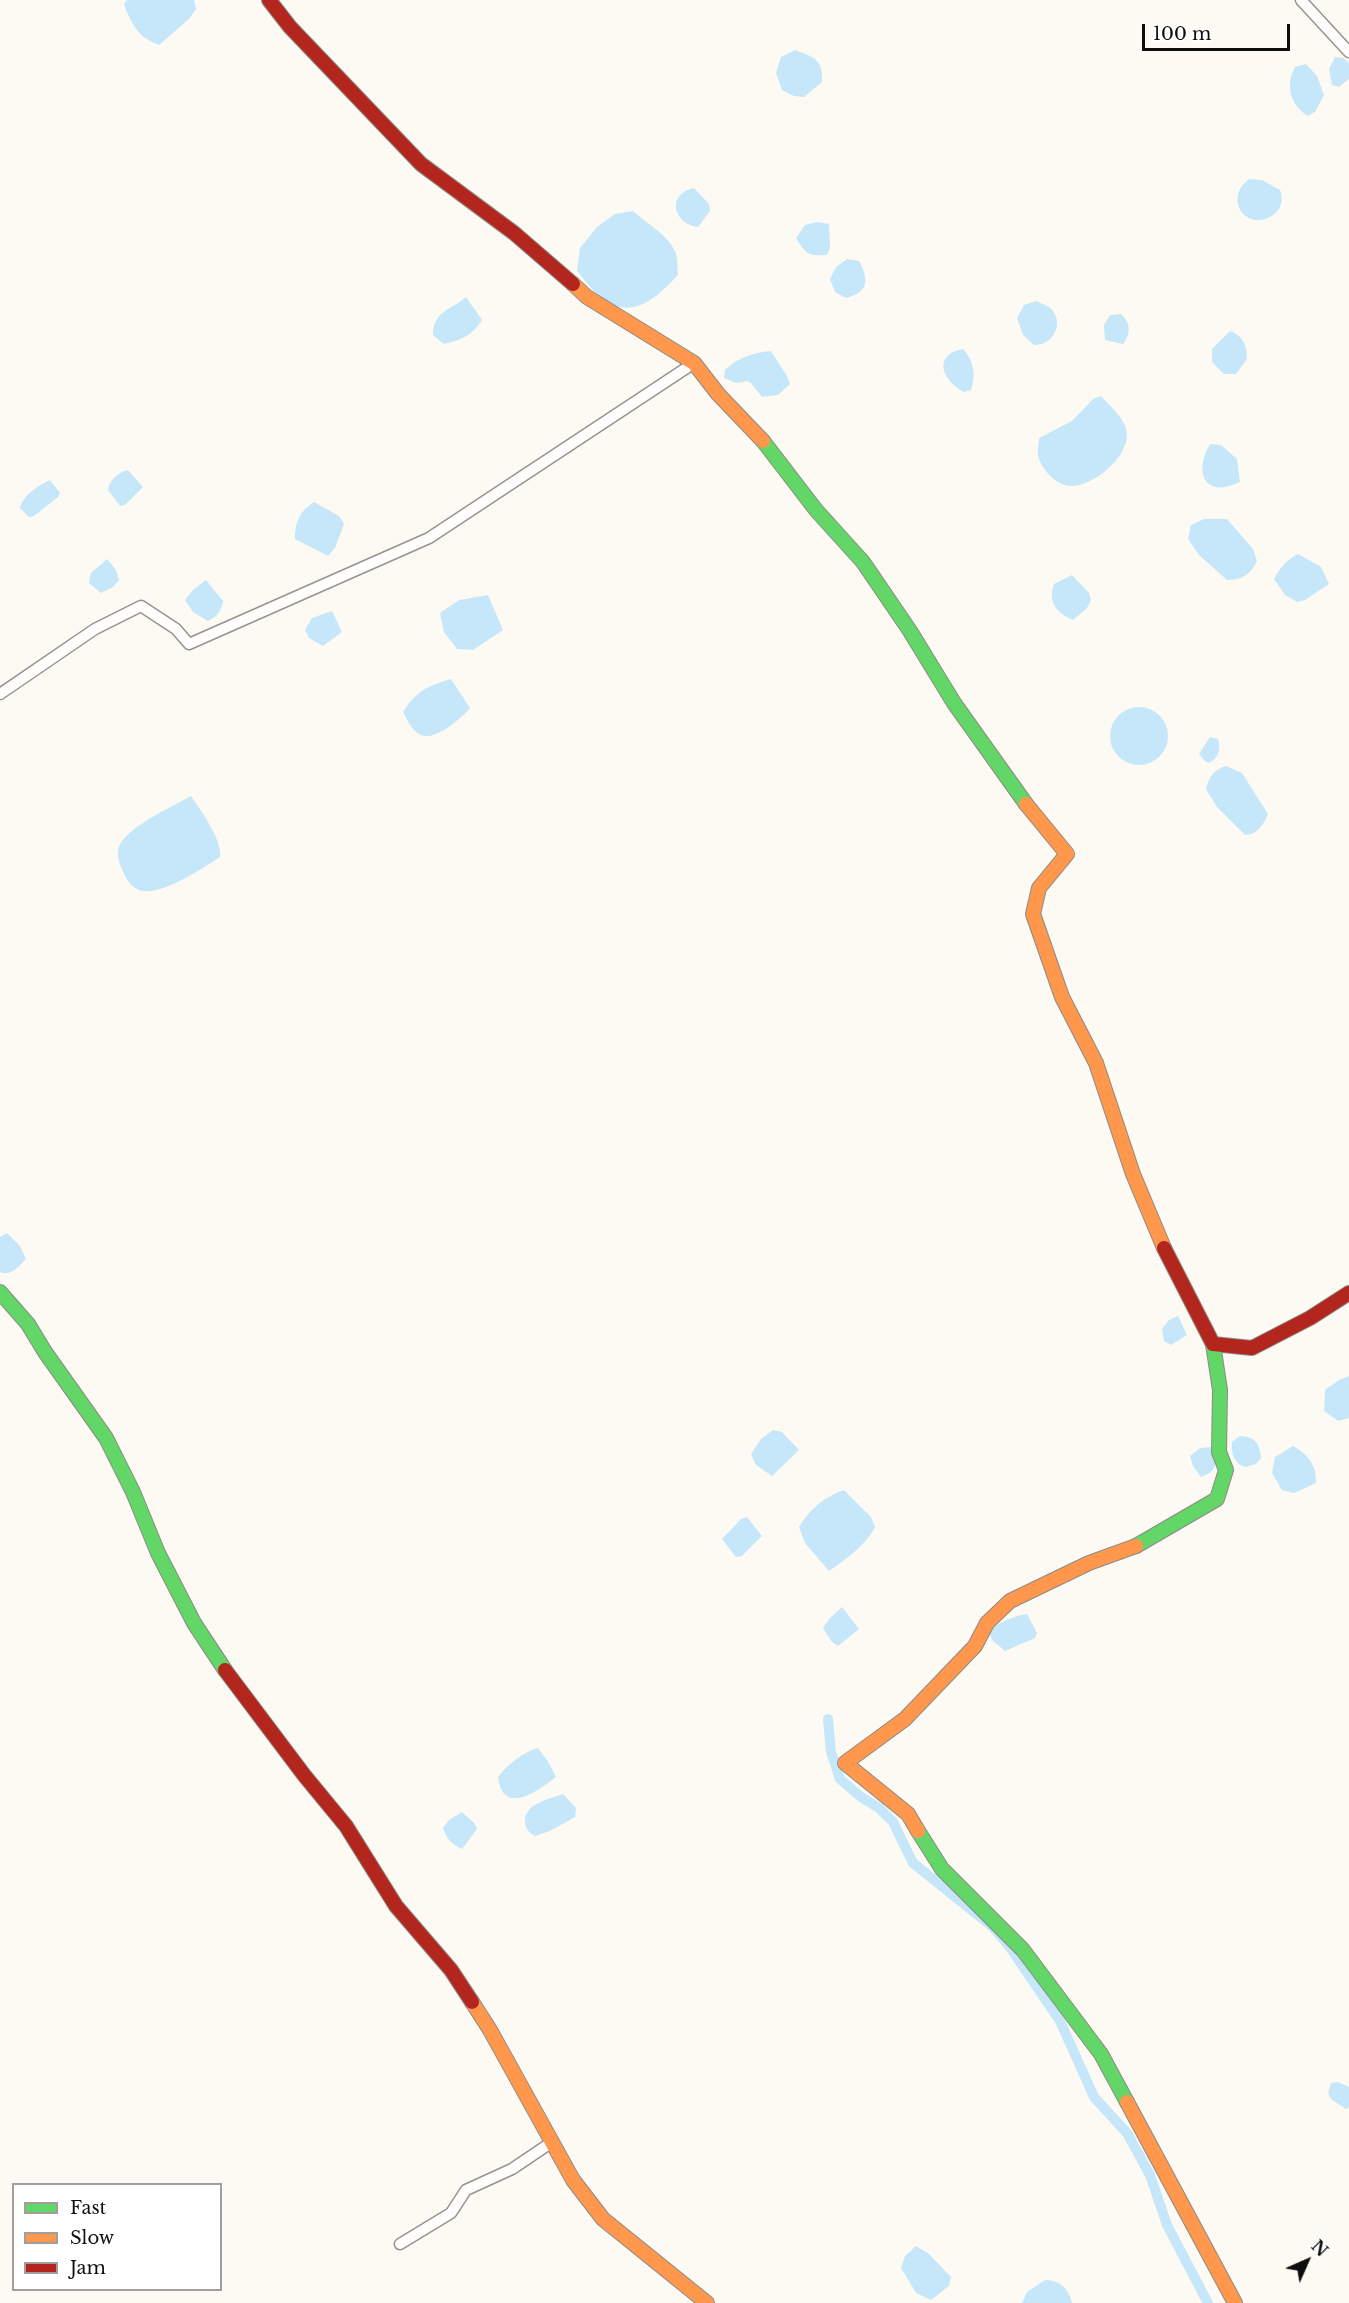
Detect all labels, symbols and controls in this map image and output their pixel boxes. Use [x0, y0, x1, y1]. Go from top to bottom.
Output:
scale bar [1145, 12, 1294, 50]
text: 100 m [1153, 23, 1211, 45]
legend [12, 2183, 222, 2291]
text: Fast [70, 2197, 106, 2219]
text: Slow [70, 2227, 114, 2249]
north arrow [1277, 2231, 1337, 2291]
text: N [1307, 2236, 1332, 2261]
text: Jam [70, 2257, 106, 2279]

